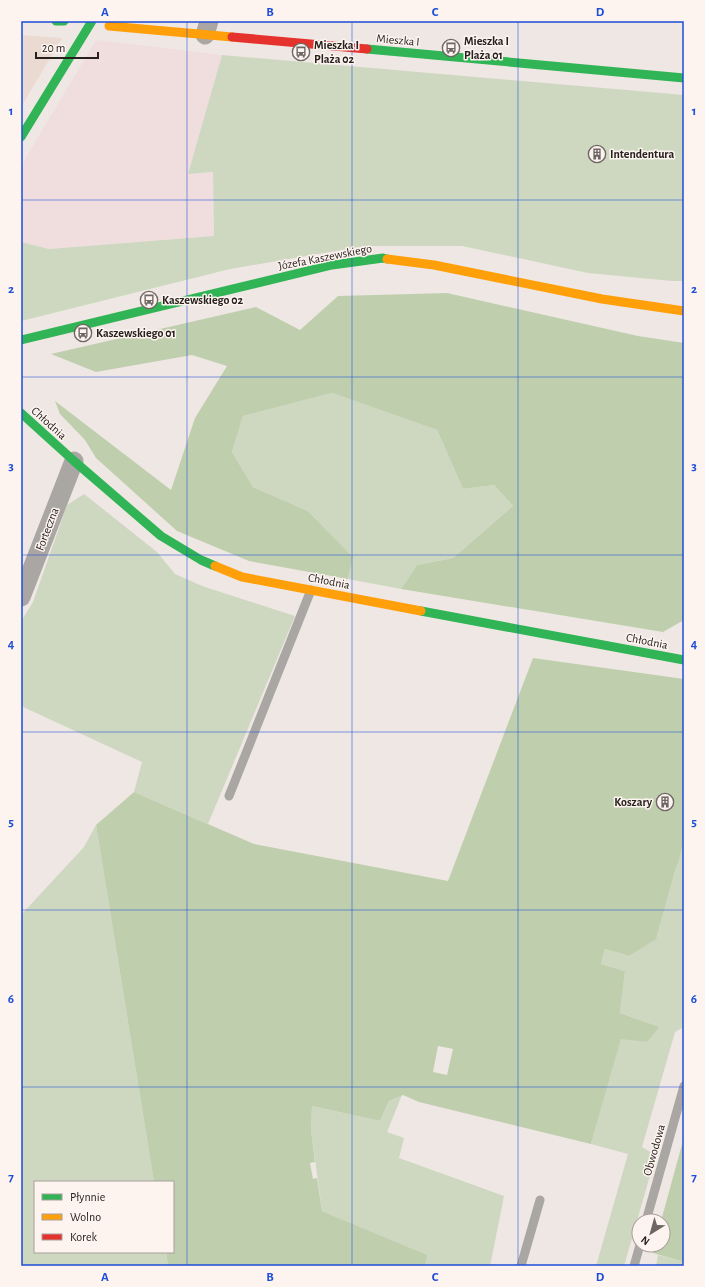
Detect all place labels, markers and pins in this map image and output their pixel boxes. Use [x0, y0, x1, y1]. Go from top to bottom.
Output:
place label: Mieszka I Plaża 01 [464, 35, 509, 61]
bus stop icon: Mieszka I Plaża 01 [441, 38, 461, 58]
place label: Mieszka I Plaża 02 [314, 39, 359, 65]
bus stop icon: Mieszka I Plaża 02 [291, 42, 311, 62]
building icon: Intendentura [587, 144, 607, 164]
place label: Intendentura [610, 148, 674, 160]
bus stop icon: Kaszewskiego 02 [139, 290, 159, 310]
place label: Kaszewskiego 02 [162, 294, 243, 306]
bus stop icon: Kaszewskiego 01 [73, 323, 93, 343]
place label: Kaszewskiego 01 [96, 327, 176, 339]
building icon: Koszary [655, 792, 675, 812]
place label: Koszary [614, 796, 653, 809]

